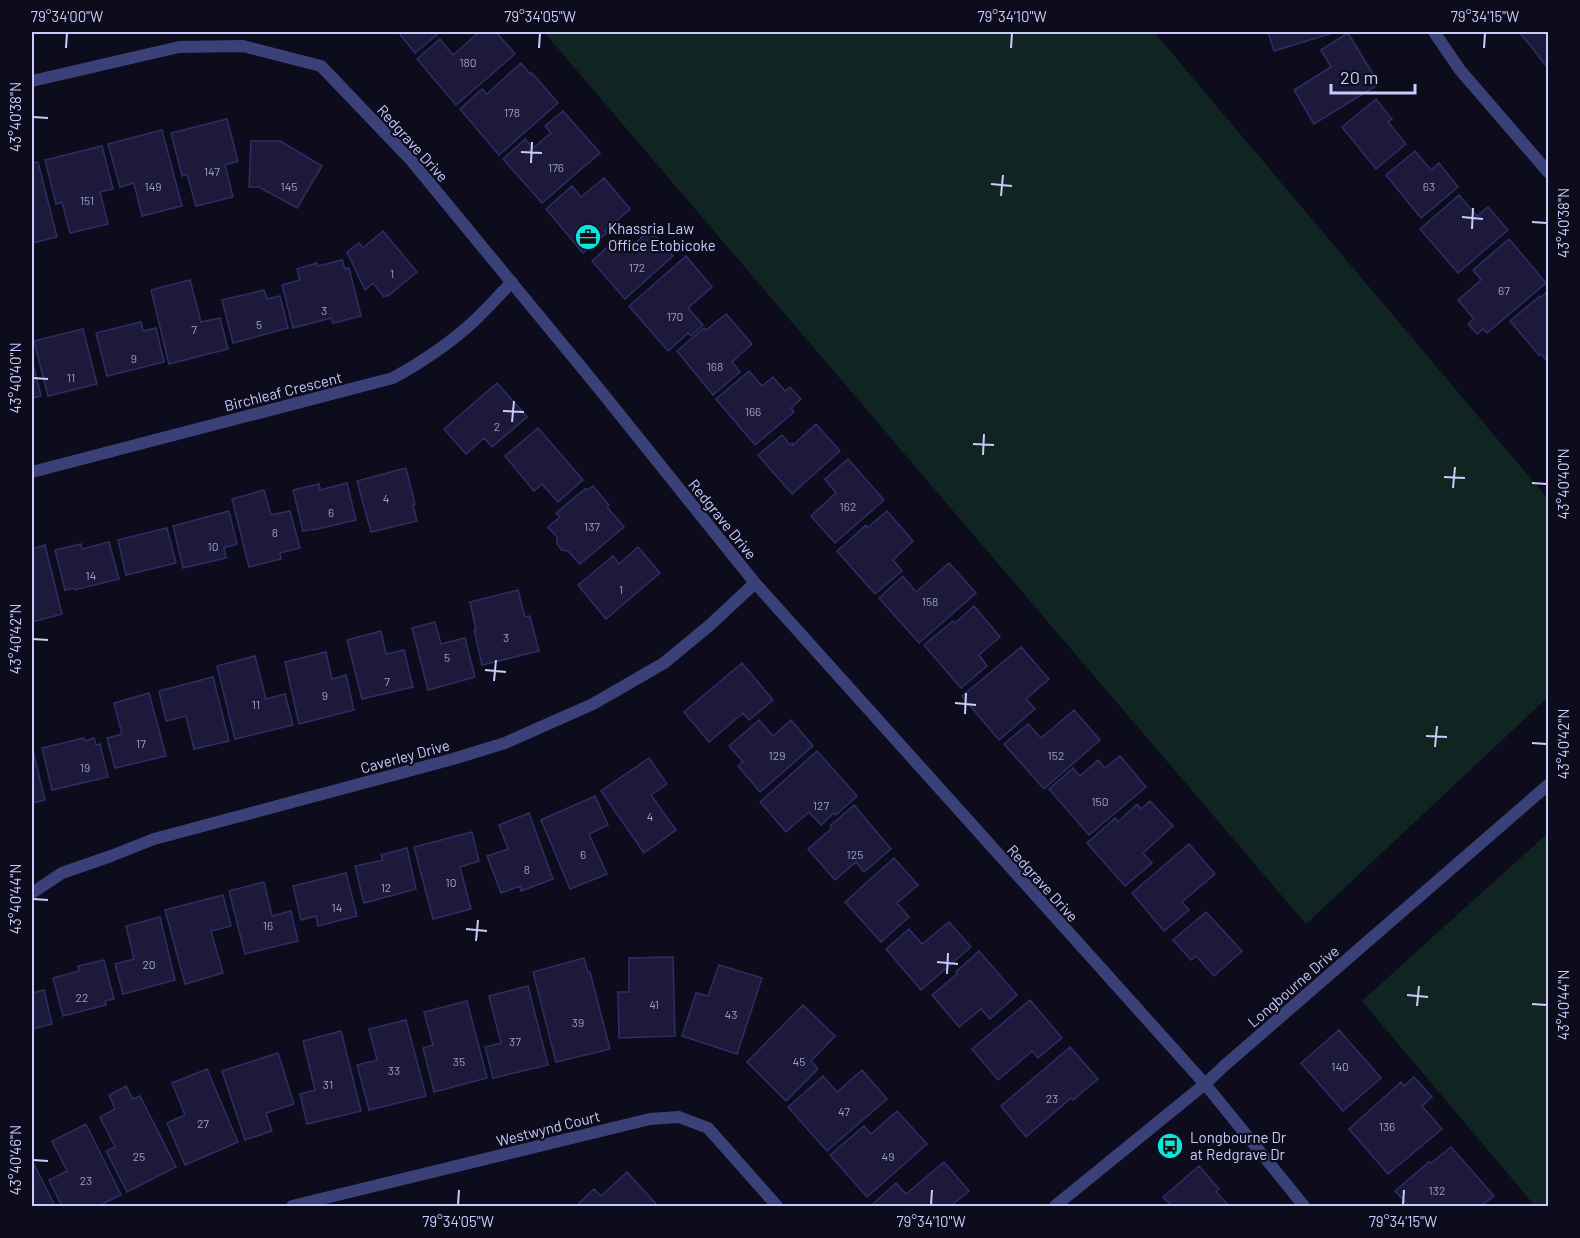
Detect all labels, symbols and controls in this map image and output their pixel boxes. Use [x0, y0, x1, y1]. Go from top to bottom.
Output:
text: 79°34'00"W [31, 7, 103, 25]
text: 79°34'05"W [504, 7, 576, 25]
text: 79°34'10"W [977, 7, 1047, 25]
text: 79°34'15"W [1451, 7, 1519, 25]
house number: 180 [459, 55, 477, 69]
scale bar [1331, 57, 1415, 95]
text: 20 m [1340, 66, 1378, 88]
text: 43°40'38"N [6, 82, 24, 152]
street label: Redgrave Drive [374, 101, 452, 185]
house number: 178 [504, 105, 520, 119]
house number: 176 [548, 160, 564, 174]
house number: 147 [204, 164, 220, 178]
house number: 149 [144, 179, 162, 193]
house number: 145 [281, 179, 297, 193]
house number: 63 [1423, 179, 1435, 193]
text: 43°40'38"N [1554, 188, 1572, 258]
house number: 151 [80, 193, 94, 207]
place label: Khassria Law Office Etobicoke [608, 219, 716, 254]
office icon: Khassria Law Office Etobicoke [573, 222, 603, 252]
house number: 172 [629, 260, 645, 274]
house number: 1 [390, 266, 394, 280]
house number: 67 [1498, 283, 1510, 297]
house number: 3 [321, 303, 327, 317]
house number: 170 [667, 309, 683, 323]
house number: 5 [256, 317, 262, 331]
house number: 7 [191, 322, 197, 336]
text: 43°40'40"N [6, 342, 24, 414]
house number: 9 [131, 351, 137, 365]
house number: 168 [707, 359, 723, 373]
street label: Birchleaf Crescent [222, 368, 344, 414]
house number: 11 [67, 370, 75, 384]
house number: 166 [745, 404, 761, 418]
house number: 2 [494, 419, 500, 433]
text: 43°40'40"N [1554, 448, 1572, 520]
street label: Redgrave Drive [685, 475, 761, 563]
house number: 4 [383, 491, 389, 505]
house number: 162 [840, 499, 856, 513]
house number: 6 [328, 505, 334, 519]
house number: 137 [584, 519, 600, 533]
house number: 8 [272, 525, 278, 539]
house number: 10 [208, 539, 218, 553]
house number: 14 [86, 568, 96, 582]
house number: 1 [619, 582, 623, 596]
house number: 158 [922, 594, 938, 608]
text: 43°40'42"N [6, 604, 24, 674]
house number: 3 [503, 630, 509, 644]
house number: 5 [444, 650, 450, 664]
house number: 7 [384, 674, 390, 688]
house number: 9 [322, 688, 328, 702]
house number: 11 [252, 697, 260, 711]
text: 43°40'42"N [1554, 709, 1572, 779]
street label: Caverley Drive [358, 735, 452, 777]
house number: 17 [136, 736, 146, 750]
house number: 129 [769, 748, 785, 762]
house number: 152 [1048, 748, 1064, 762]
house number: 19 [80, 760, 90, 774]
house number: 150 [1091, 794, 1109, 808]
house number: 127 [813, 798, 829, 812]
house number: 4 [647, 809, 653, 823]
street label: Redgrave Drive [1004, 841, 1082, 925]
house number: 6 [580, 847, 586, 861]
house number: 125 [847, 847, 863, 861]
house number: 8 [524, 862, 530, 876]
text: 43°40'44"N [6, 864, 24, 934]
house number: 10 [446, 875, 456, 889]
house number: 12 [381, 880, 391, 894]
house number: 14 [332, 900, 342, 914]
house number: 16 [263, 918, 273, 932]
street label: Longbourne Drive [1244, 941, 1342, 1031]
house number: 20 [142, 957, 156, 971]
text: 43°40'44"N [1554, 970, 1572, 1040]
house number: 22 [76, 990, 88, 1004]
house number: 41 [649, 997, 659, 1011]
house number: 43 [725, 1007, 737, 1021]
house number: 39 [572, 1015, 584, 1029]
house number: 37 [509, 1034, 521, 1048]
house number: 35 [453, 1054, 465, 1068]
house number: 45 [793, 1054, 805, 1068]
house number: 140 [1331, 1059, 1349, 1073]
house number: 33 [388, 1063, 400, 1077]
house number: 31 [323, 1077, 333, 1091]
house number: 23 [1046, 1091, 1058, 1105]
house number: 47 [838, 1104, 850, 1118]
street label: Westwynd Court [494, 1106, 602, 1150]
house number: 27 [197, 1116, 209, 1130]
house number: 136 [1379, 1119, 1395, 1133]
text: 43°40'46"N [6, 1125, 24, 1195]
place label: Longbourne Dr at Redgrave Dr [1190, 1128, 1287, 1163]
bus stop icon: Longbourne Dr at Redgrave Dr [1155, 1131, 1185, 1161]
house number: 25 [133, 1149, 145, 1163]
house number: 49 [882, 1149, 894, 1163]
house number: 23 [80, 1173, 92, 1187]
house number: 132 [1429, 1183, 1445, 1197]
text: 79°34'05"W [422, 1212, 494, 1230]
text: 79°34'10"W [896, 1212, 966, 1230]
text: 79°34'15"W [1369, 1212, 1437, 1230]

